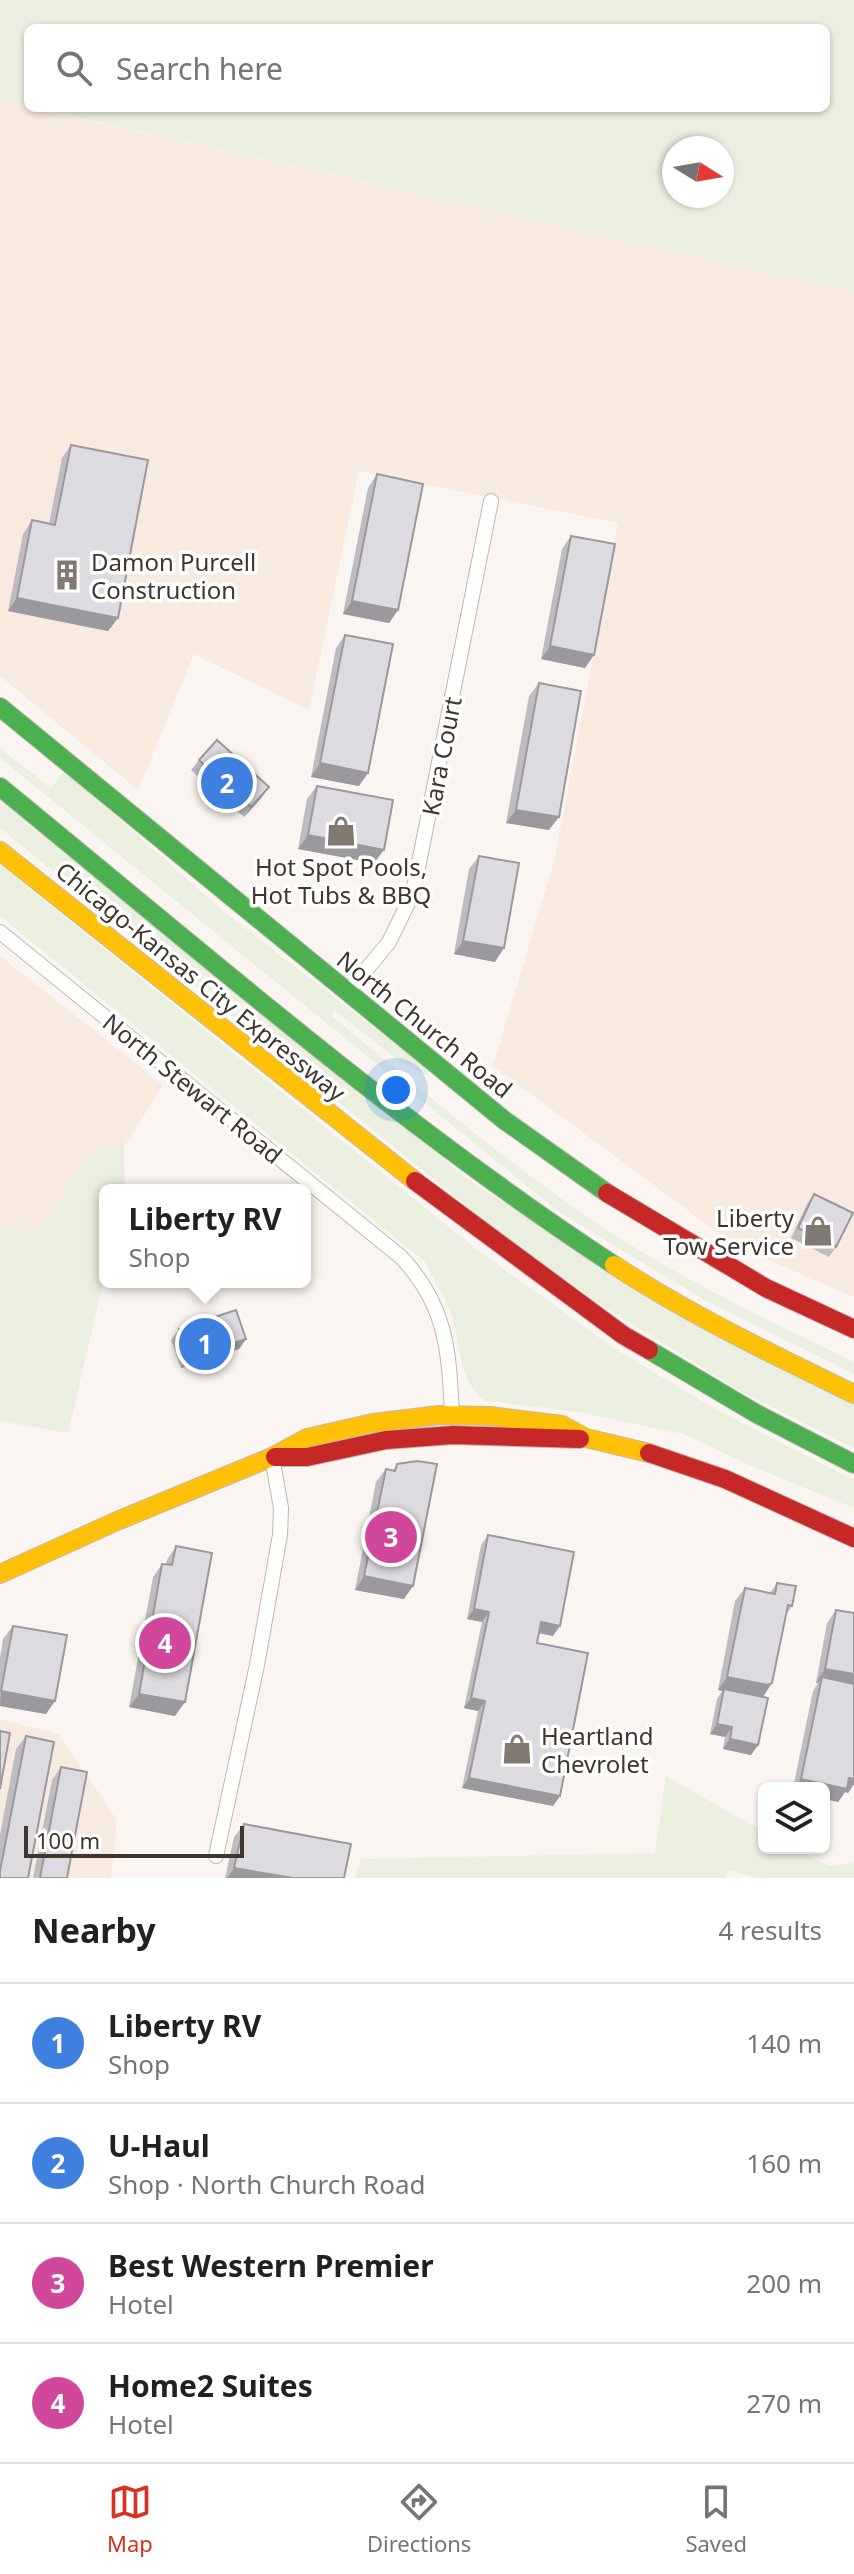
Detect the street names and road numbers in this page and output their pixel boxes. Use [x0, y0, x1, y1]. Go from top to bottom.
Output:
street label: Kara Court [413, 693, 469, 818]
street label: Chicago-Kansas City Expressway [49, 854, 353, 1109]
street label: North Church Road [330, 943, 520, 1105]
street label: North Stewart Road [96, 1005, 290, 1171]

